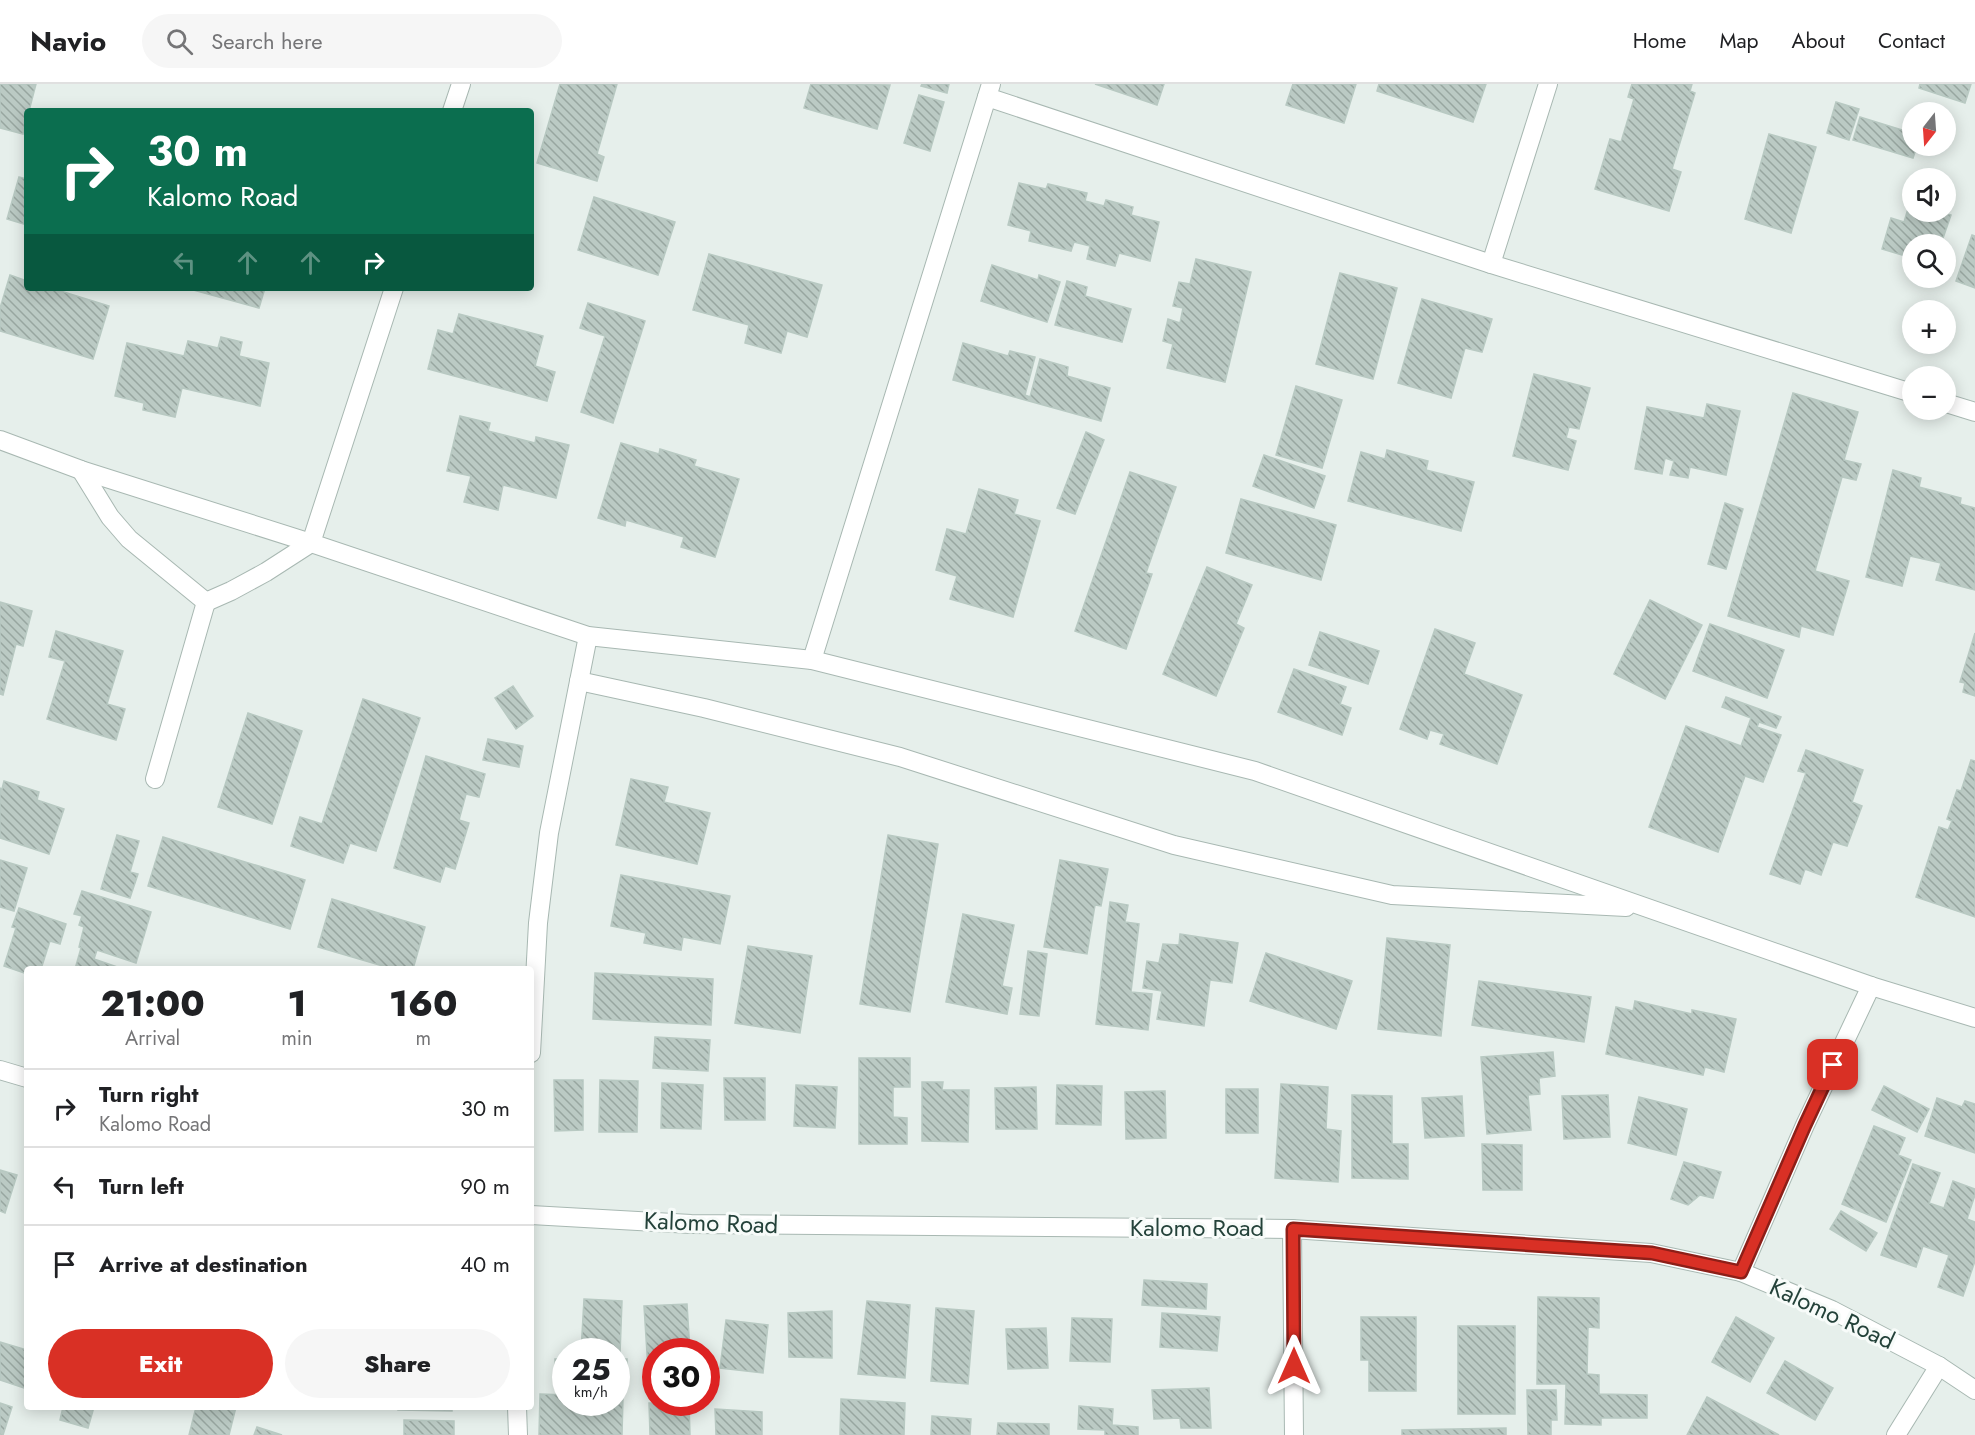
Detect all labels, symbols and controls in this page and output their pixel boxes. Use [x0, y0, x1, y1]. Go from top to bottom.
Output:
search box [142, 14, 562, 68]
text: Navio [30, 21, 106, 62]
icon: search [163, 25, 196, 58]
text: Search here [211, 25, 322, 57]
text: Home [1633, 26, 1686, 56]
text: Map [1719, 26, 1759, 56]
text: About [1792, 26, 1845, 56]
text: Contact [1878, 26, 1945, 56]
north arrow [1902, 102, 1956, 156]
map controls [1902, 102, 1956, 420]
text: 30 m [147, 121, 248, 182]
icon: right [48, 132, 126, 210]
button: sound [1902, 168, 1956, 222]
text: Kalomo Road [147, 177, 298, 216]
button: search [1902, 234, 1956, 288]
icon: left [168, 246, 201, 279]
icon: ahead [231, 246, 264, 279]
icon: ahead [294, 246, 327, 279]
icon: right [357, 246, 390, 279]
button: + [1902, 300, 1956, 354]
button: − [1902, 366, 1956, 420]
text: 21:00 [100, 977, 205, 1029]
text: 1 [287, 977, 306, 1029]
text: 160 [389, 977, 458, 1029]
text: Arrival [125, 1024, 180, 1053]
text: min [281, 1024, 313, 1053]
text: m [415, 1024, 431, 1053]
pin [1807, 1039, 1858, 1090]
icon: arrive [1816, 1048, 1849, 1081]
text: Turn right [99, 1078, 199, 1110]
icon: right [48, 1092, 81, 1125]
text: 30 m [461, 1092, 510, 1124]
text: Kalomo Road [99, 1110, 211, 1139]
icon: left [48, 1170, 81, 1203]
text: Turn left [99, 1170, 184, 1202]
text: 90 m [460, 1170, 510, 1202]
street label: Kalomo Road [643, 1203, 779, 1242]
street label: Kalomo Road [1130, 1210, 1264, 1245]
icon: arrive [48, 1248, 81, 1281]
text: Arrive at destination [99, 1248, 308, 1280]
text: 40 m [460, 1248, 510, 1280]
street label: Kalomo Road [1764, 1269, 1901, 1358]
button: Exit [48, 1329, 273, 1398]
button: Share [285, 1329, 510, 1398]
position arrow [1262, 1334, 1326, 1398]
speed limit sign: 30 [642, 1338, 720, 1416]
text: 25 [571, 1348, 611, 1391]
text: km/h [574, 1381, 608, 1403]

